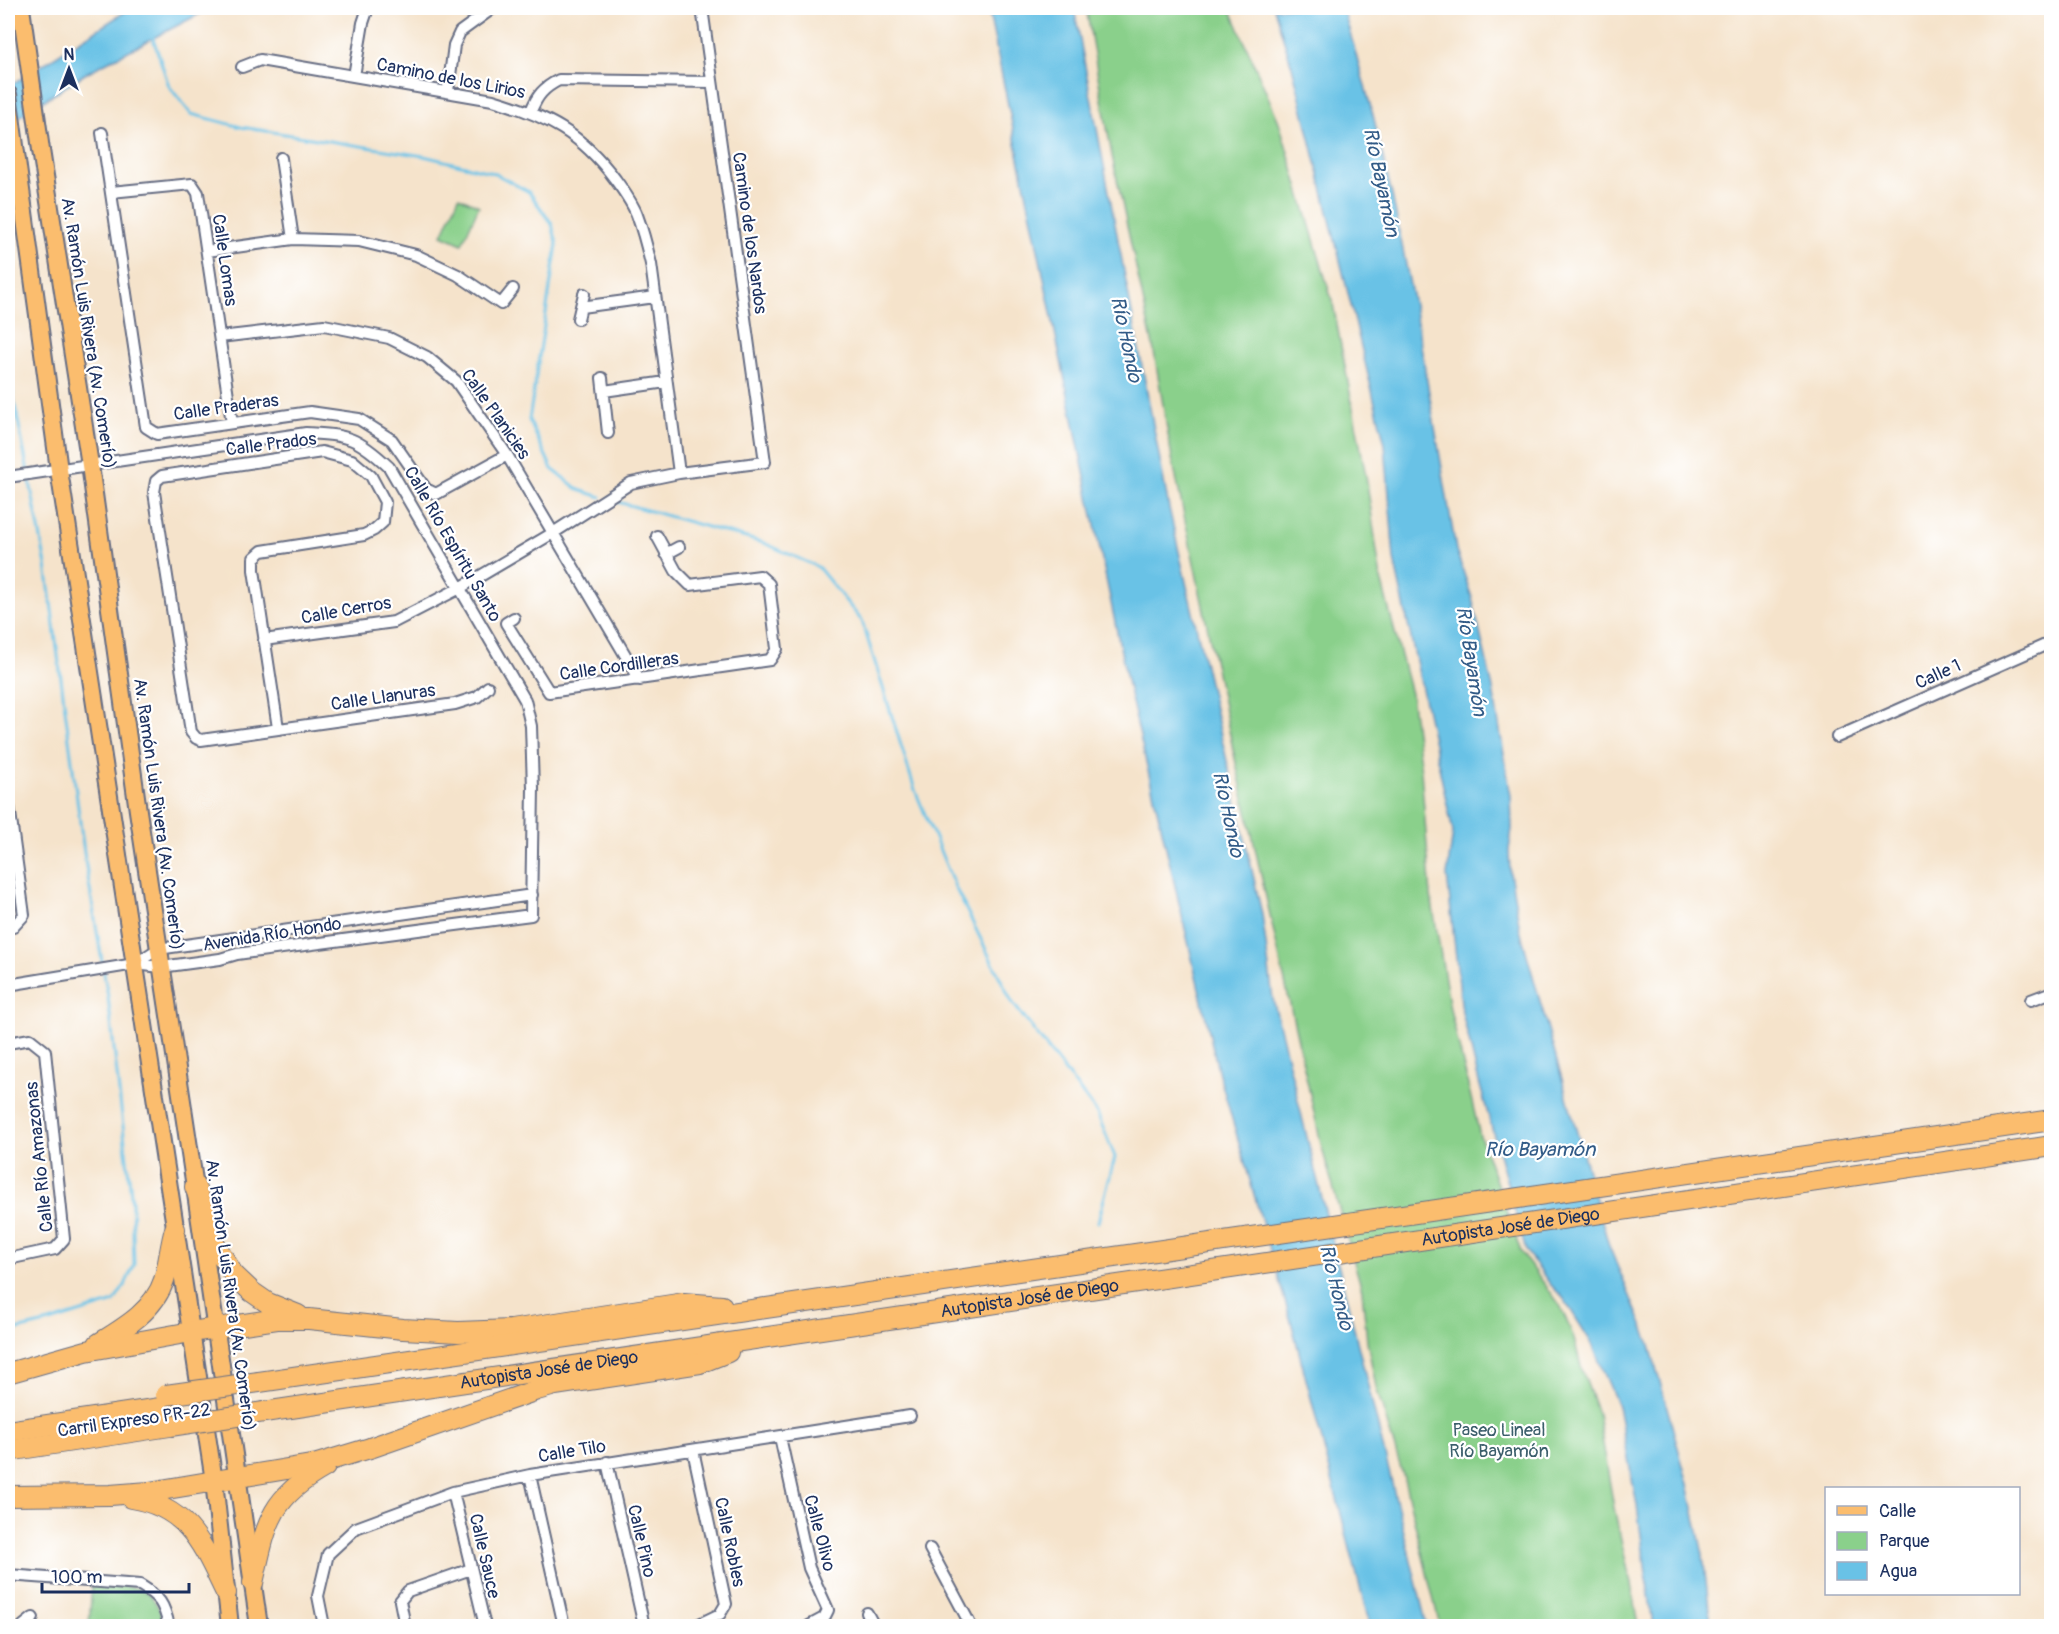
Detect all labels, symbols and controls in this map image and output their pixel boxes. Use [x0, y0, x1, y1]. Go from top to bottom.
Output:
north arrow [39, 39, 99, 99]
text: N [64, 45, 75, 65]
street label: Camino de los Lirios [375, 53, 527, 104]
water label: Río Bayamón [1358, 125, 1406, 241]
street label: Camino de los Nardos [727, 151, 772, 315]
street label: Av. Ramón Luis Rivera (Av. Comerío) [56, 196, 121, 470]
street label: Calle Lomas [207, 213, 242, 307]
water label: Río Hondo [1105, 294, 1148, 385]
street label: Calle Planicies [456, 364, 535, 464]
street label: Calle Praderas [172, 389, 280, 426]
street label: Calle Prados [224, 428, 318, 461]
street label: Calle Río Espíritu Santo [399, 462, 507, 626]
street label: Calle Cerros [299, 591, 393, 630]
water label: Río Bayamón [1450, 604, 1493, 719]
street label: Calle Cordilleras [558, 647, 680, 686]
street label: Calle 1 [1912, 654, 1965, 695]
street label: Av. Ramón Luis Rivera (Av. Comerío) [128, 677, 189, 951]
street label: Calle Llanuras [329, 679, 437, 716]
water label: Río Hondo [1207, 769, 1250, 860]
street label: Avenida Río Hondo [201, 912, 343, 957]
street label: Calle Río Amazonas [20, 1081, 59, 1233]
water label: Río Bayamón [1485, 1137, 1597, 1162]
street label: Av. Ramón Luis Rivera (Av. Comerío) [200, 1158, 261, 1432]
street label: Autopista José de Diego [1420, 1202, 1601, 1252]
water label: Río Hondo [1314, 1242, 1359, 1334]
street label: Autopista José de Diego [939, 1274, 1121, 1323]
street label: Autopista José de Diego [458, 1345, 640, 1395]
street label: Carril Expreso PR-22 [56, 1398, 212, 1443]
park label: Paseo Lineal Río Bayamón [1449, 1419, 1549, 1463]
street label: Calle Tilo [537, 1435, 608, 1468]
legend [1825, 1487, 2020, 1595]
street label: Calle Olivo [798, 1492, 841, 1574]
street label: Calle Robles [709, 1495, 750, 1589]
text: Calle [1879, 1500, 1916, 1523]
street label: Calle Pino [622, 1502, 661, 1580]
street label: Calle Sauce [464, 1511, 505, 1601]
text: Parque [1879, 1530, 1929, 1553]
scale bar [42, 1556, 189, 1594]
text: Agua [1879, 1560, 1917, 1583]
text: 100 m [51, 1566, 103, 1589]

